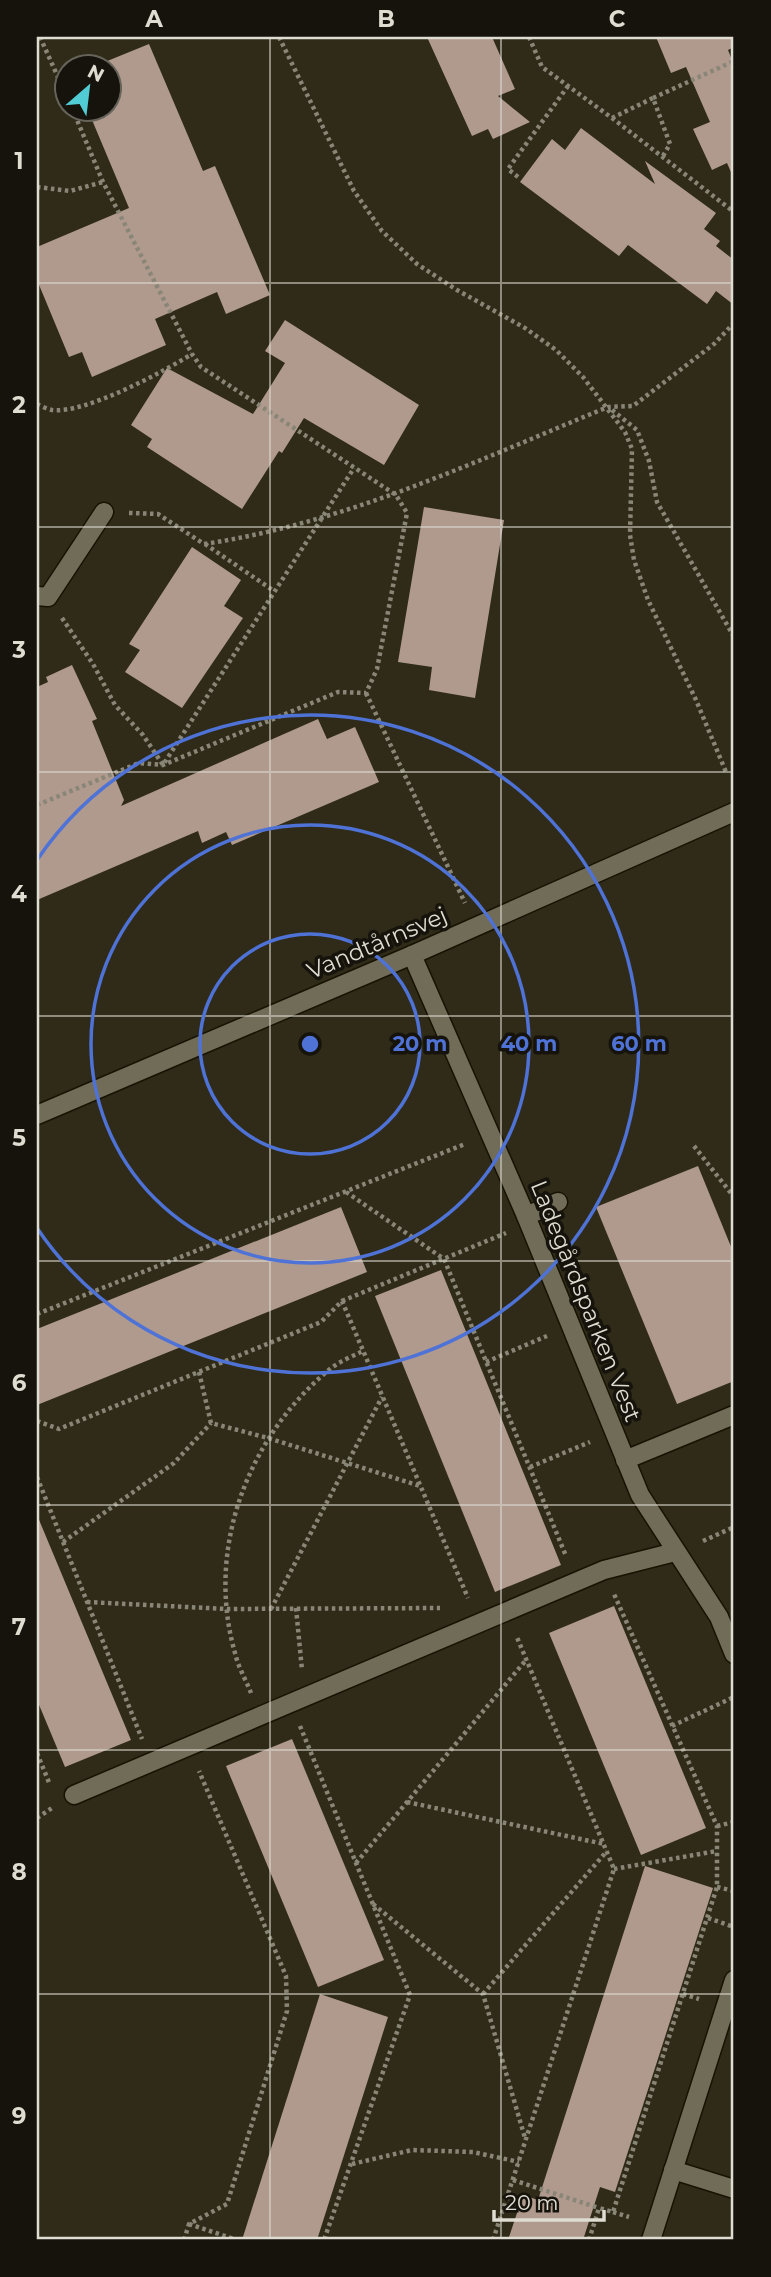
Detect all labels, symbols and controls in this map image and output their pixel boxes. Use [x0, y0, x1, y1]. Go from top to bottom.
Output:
text: A [144, 5, 163, 33]
text: B [377, 5, 395, 33]
text: C [609, 5, 626, 33]
north arrow [52, 52, 122, 122]
text: N [84, 60, 108, 87]
text: 1 [14, 147, 24, 175]
text: 2 [12, 391, 26, 419]
text: 3 [11, 636, 26, 664]
text: 4 [11, 880, 27, 908]
street label: Vandtårnsvej [303, 901, 451, 985]
text: 20 m [393, 1031, 447, 1056]
text: 40 m [501, 1031, 557, 1056]
text: 60 m [611, 1031, 667, 1056]
centre of rings [298, 1032, 322, 1056]
text: 5 [12, 1124, 26, 1152]
street label: Ladegårdsparken Vest [525, 1176, 647, 1426]
text: 6 [12, 1369, 27, 1397]
text: 7 [12, 1613, 26, 1641]
text: 8 [11, 1858, 27, 1886]
text: 9 [12, 2102, 26, 2130]
scale bar [494, 2179, 605, 2223]
text: 20 m [505, 2190, 559, 2215]

